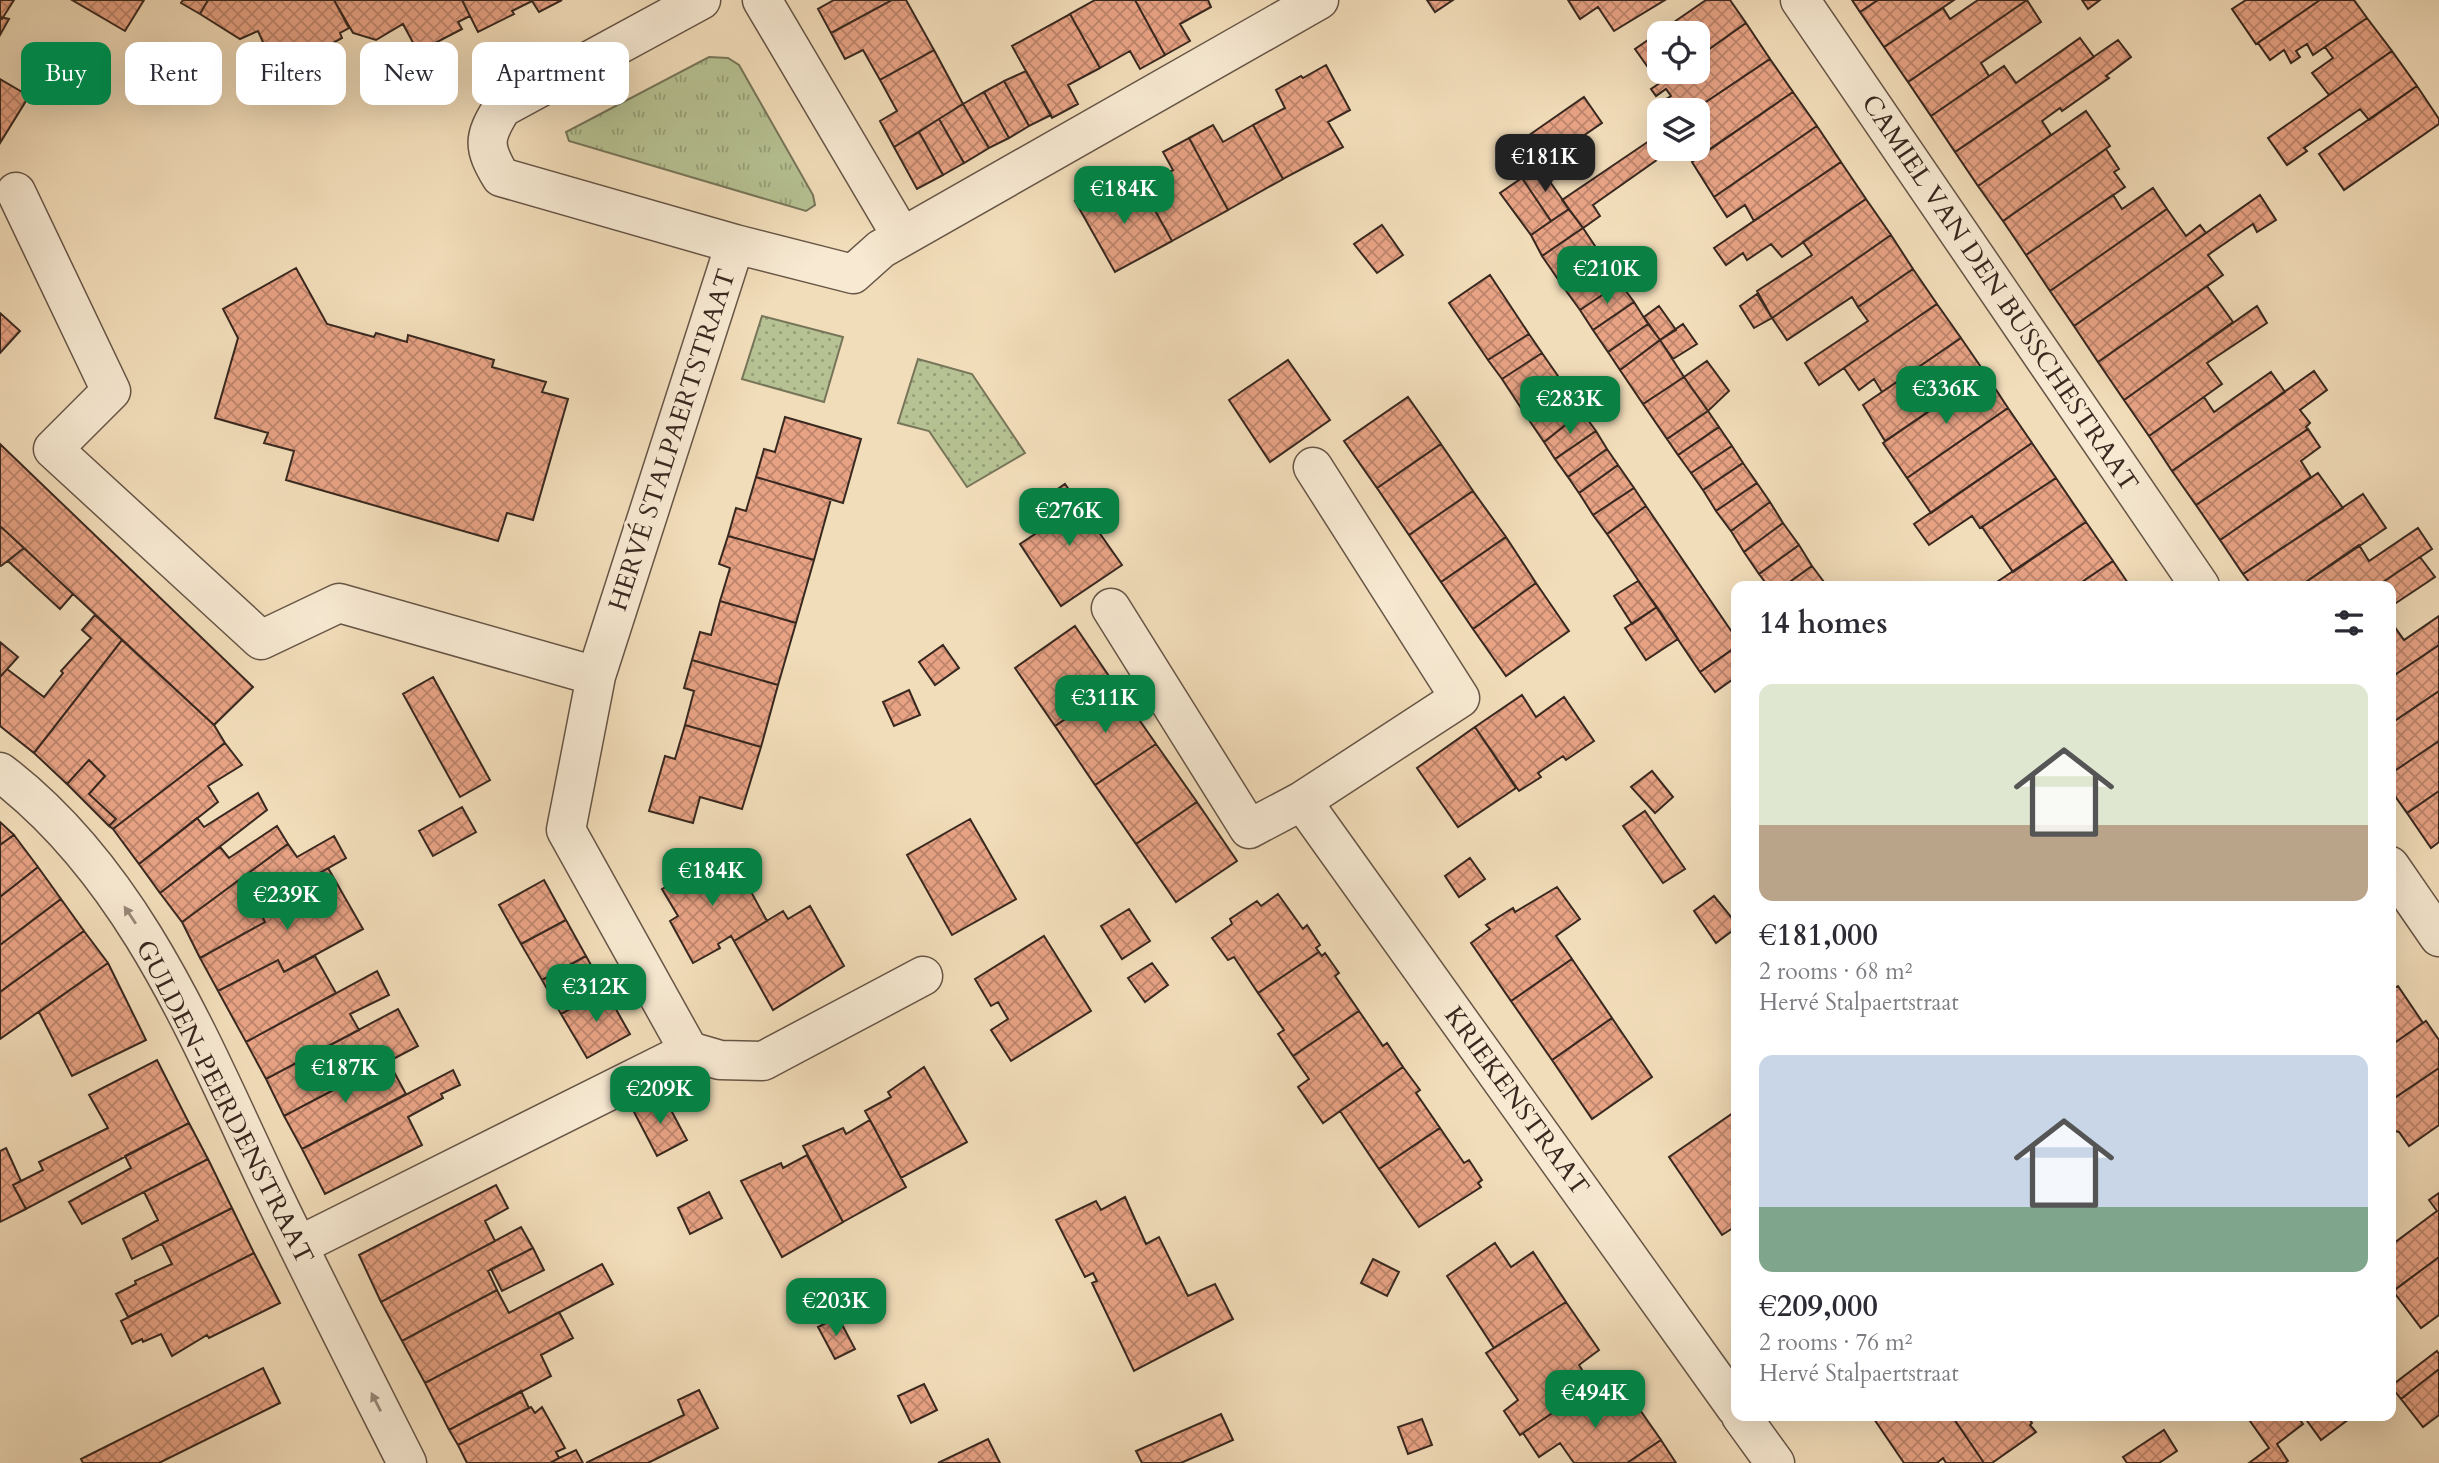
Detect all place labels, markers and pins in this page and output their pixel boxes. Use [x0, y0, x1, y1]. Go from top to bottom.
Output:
pin: €181K [1496, 134, 1594, 194]
pin: €184K [1075, 166, 1173, 226]
pin: €210K [1558, 246, 1656, 306]
pin: €336K [1897, 366, 1995, 426]
pin: €283K [1521, 376, 1619, 436]
pin: €276K [1020, 489, 1118, 548]
pin: €311K [1056, 676, 1154, 735]
pin: €184K [663, 848, 761, 908]
pin: €239K [238, 872, 336, 932]
pin: €312K [547, 964, 645, 1024]
pin: €187K [296, 1046, 394, 1105]
pin: €209K [611, 1066, 709, 1126]
pin: €203K [787, 1278, 885, 1338]
pin: €494K [1546, 1370, 1644, 1430]

